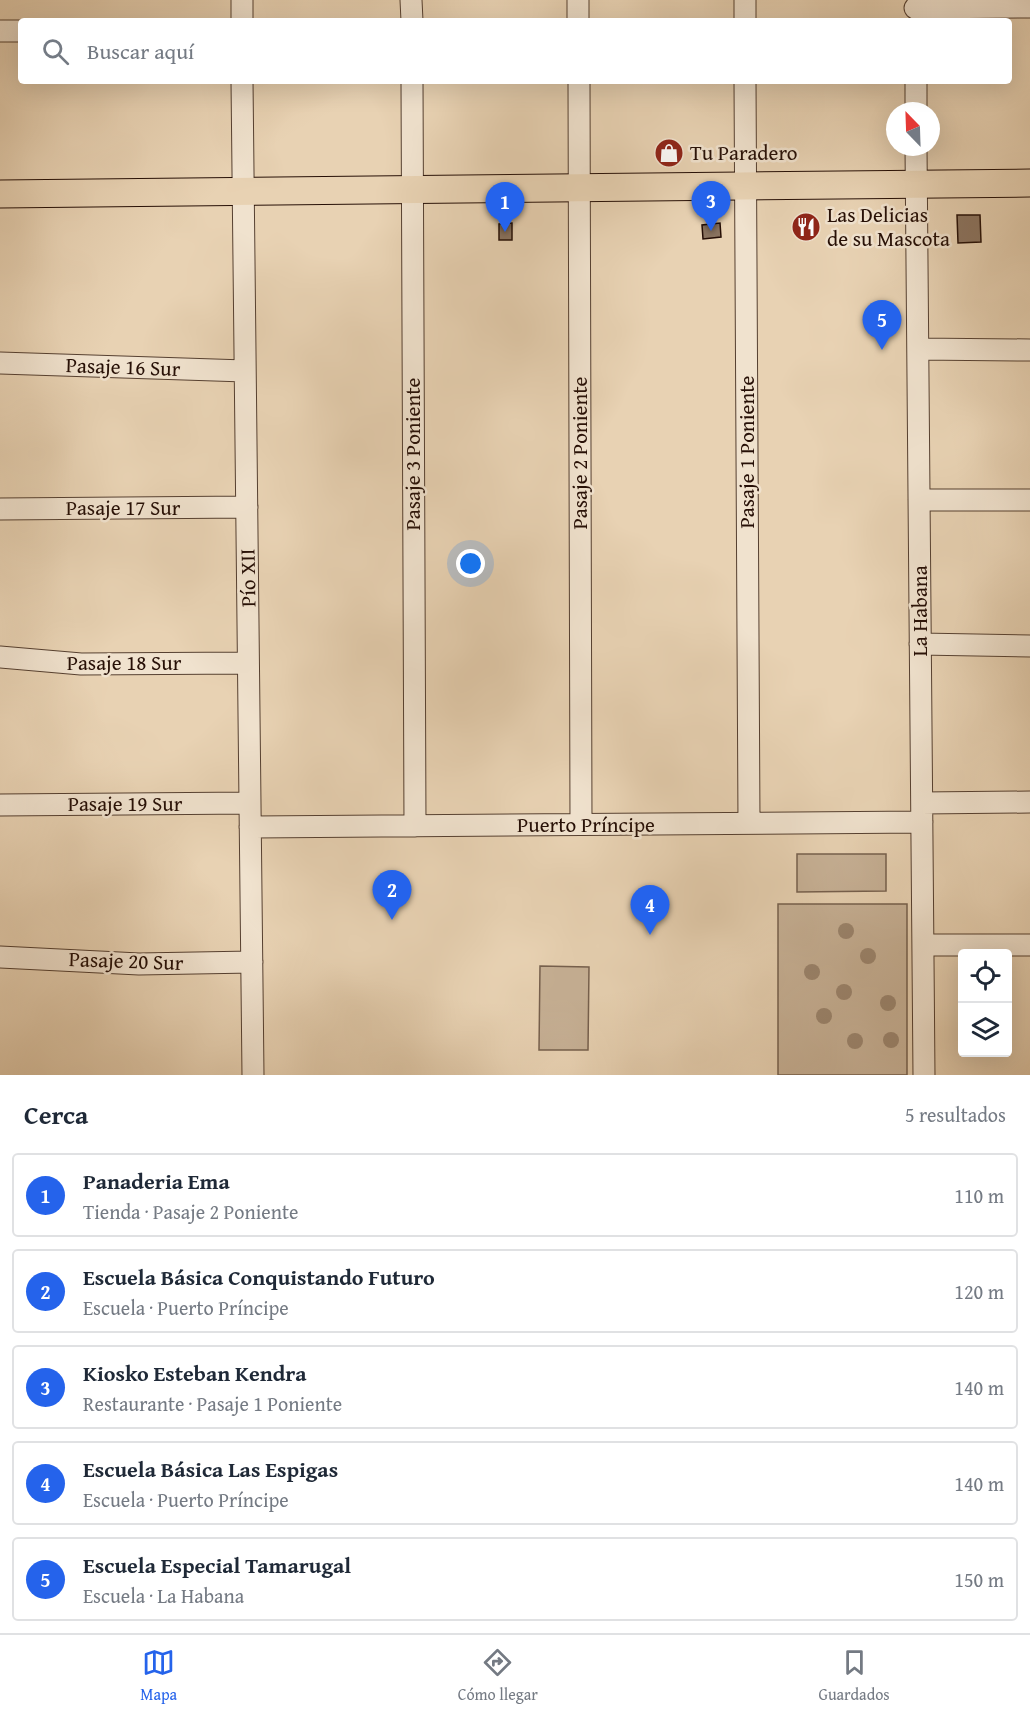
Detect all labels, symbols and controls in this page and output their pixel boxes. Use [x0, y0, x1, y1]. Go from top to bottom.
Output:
search box [18, 18, 1012, 84]
icon: search [39, 35, 72, 68]
text: Buscar aquí [87, 35, 194, 67]
north arrow [886, 102, 940, 156]
shop icon: Tu Paradero [653, 137, 685, 169]
place label: Tu Paradero [690, 137, 797, 168]
pin: 1 [486, 182, 524, 232]
pin: 3 [692, 182, 730, 231]
place label: Las Delicias de su Mascota [827, 199, 950, 254]
restaurant icon: Las Delicias de su Mascota [790, 211, 822, 243]
pin: 5 [862, 300, 902, 350]
street label: Pasaje 16 Sur [65, 349, 181, 384]
street label: Pasaje 1 Poniente [731, 375, 762, 528]
street label: Pasaje 2 Poniente [564, 376, 595, 529]
street label: Pasaje 3 Poniente [397, 377, 428, 530]
street label: Pasaje 17 Sur [66, 492, 181, 523]
street label: Pío XII [231, 549, 264, 608]
your location [456, 549, 485, 578]
street label: La Habana [904, 565, 935, 657]
street label: Pasaje 18 Sur [67, 647, 182, 678]
street label: Pasaje 19 Sur [68, 788, 183, 819]
street label: Puerto Príncipe [517, 809, 655, 840]
pin: 2 [372, 870, 412, 920]
pin: 4 [630, 886, 670, 935]
street label: Pasaje 20 Sur [68, 943, 184, 978]
map controls [958, 949, 1012, 1057]
button: locate [958, 949, 1012, 1003]
button: layers [958, 1003, 1012, 1057]
text: Cerca [24, 1095, 88, 1134]
text: 5 resultados [905, 1100, 1006, 1129]
text: Panaderia Ema [83, 1165, 230, 1197]
text: 1 [40, 1181, 51, 1210]
text: 110 m [954, 1181, 1004, 1210]
text: Tienda · Pasaje 2 Poniente [83, 1197, 298, 1226]
text: Escuela Básica Conquistando Futuro [83, 1261, 435, 1293]
text: 2 [40, 1277, 51, 1306]
text: 120 m [954, 1277, 1004, 1306]
text: Escuela · Puerto Príncipe [83, 1293, 289, 1322]
text: Kiosko Esteban Kendra [83, 1357, 307, 1389]
text: 3 [40, 1373, 51, 1402]
text: 140 m [954, 1373, 1004, 1402]
text: Restaurante · Pasaje 1 Poniente [83, 1389, 342, 1418]
text: Escuela Básica Las Espigas [83, 1453, 338, 1485]
text: 4 [40, 1469, 51, 1498]
text: 140 m [954, 1469, 1004, 1498]
text: Escuela · Puerto Príncipe [83, 1485, 289, 1514]
text: Escuela Especial Tamarugal [83, 1549, 351, 1581]
text: 5 [40, 1565, 51, 1594]
text: 150 m [954, 1565, 1004, 1594]
text: Escuela · La Habana [83, 1581, 244, 1610]
tab: Mapa [140, 1646, 177, 1706]
tab: Cómo llegar [458, 1646, 538, 1706]
tab: Guardados [818, 1646, 890, 1706]

